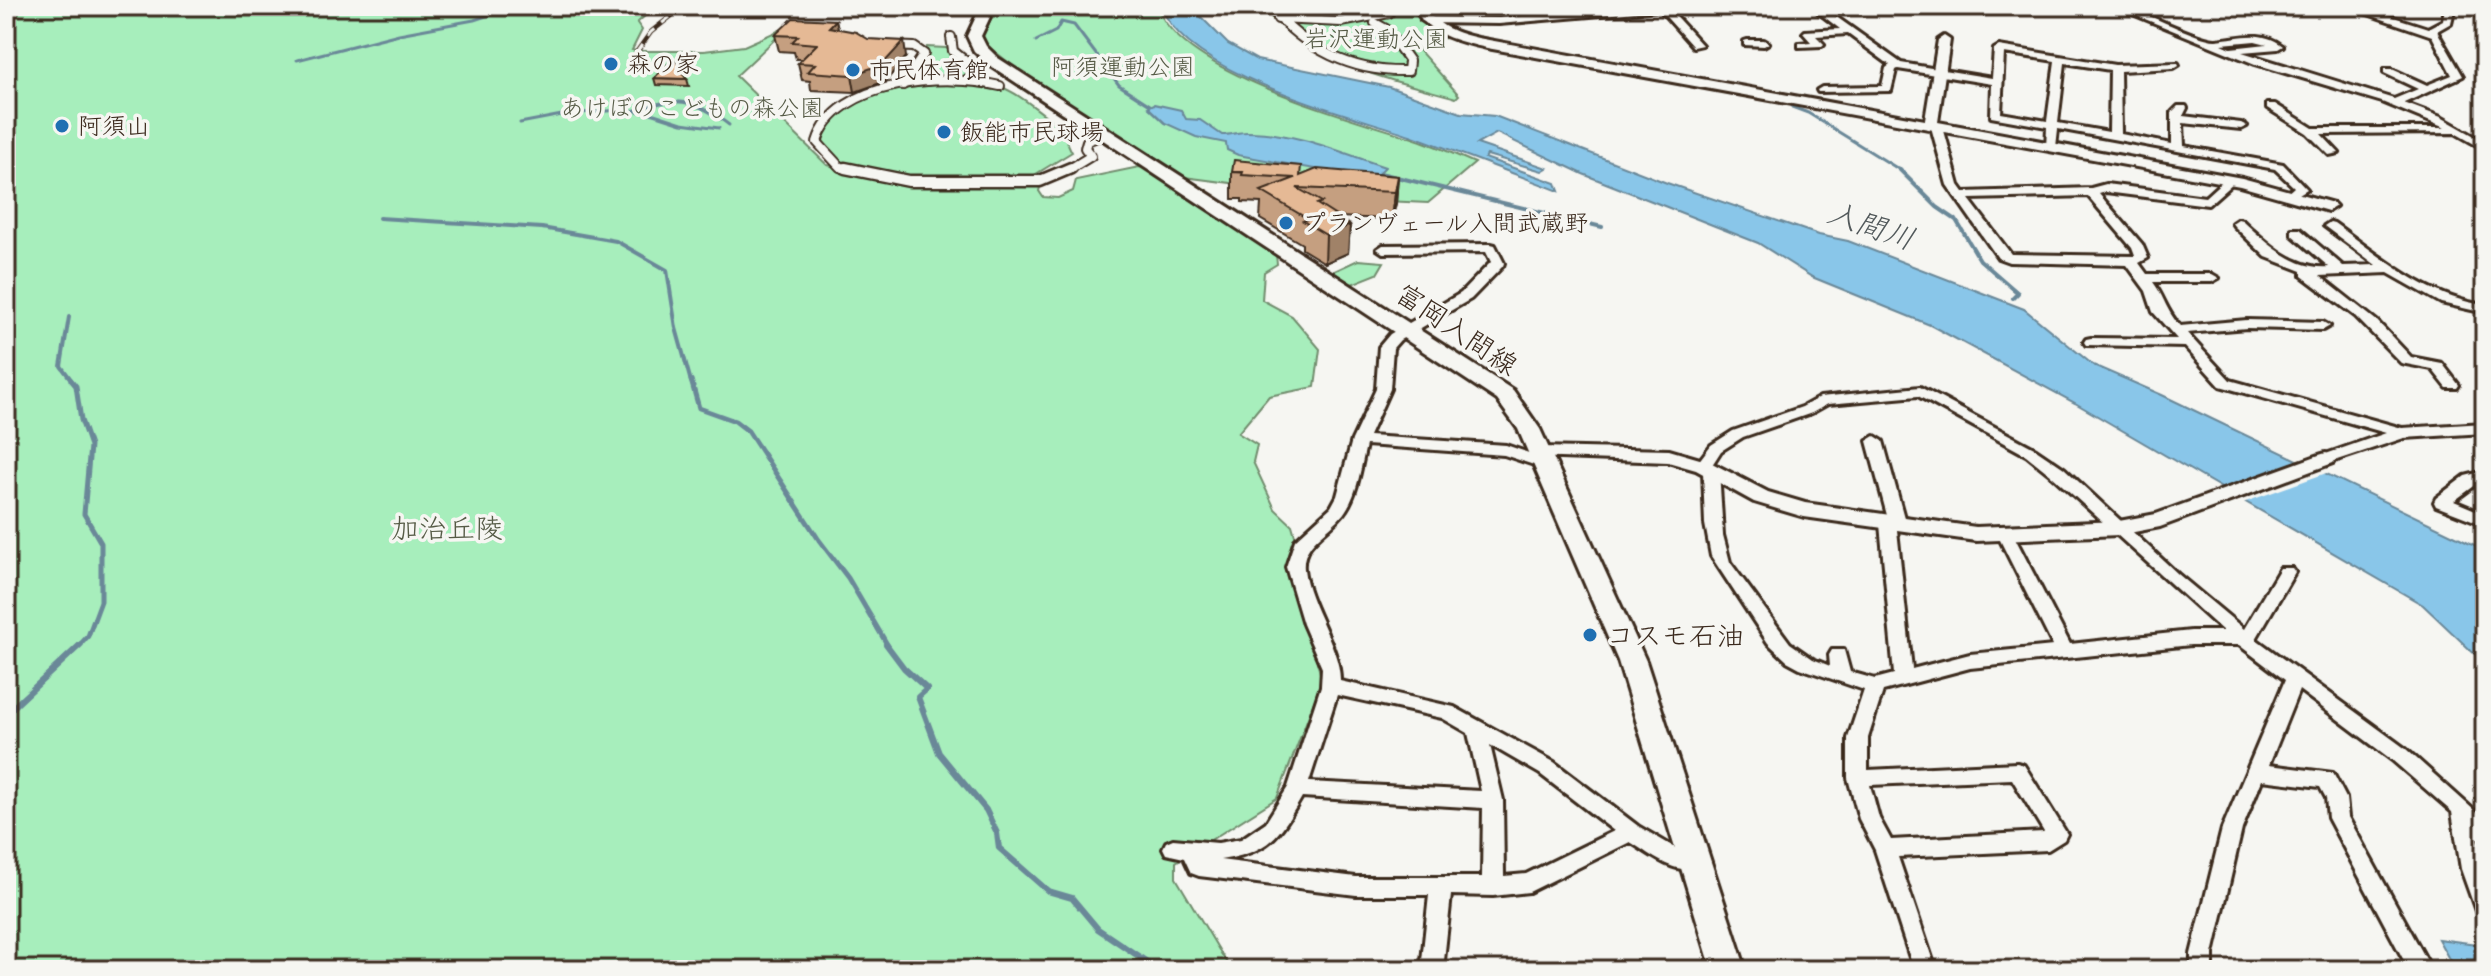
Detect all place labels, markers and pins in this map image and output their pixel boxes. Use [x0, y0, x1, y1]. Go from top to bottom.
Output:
place label: 森の家 [627, 48, 699, 78]
place label: 市民体育館 [869, 54, 989, 84]
marker: 森の家 [602, 55, 620, 73]
marker: 市民体育館 [844, 61, 862, 79]
place label: 阿須山 [78, 110, 150, 140]
place label: 飯能市民球場 [960, 116, 1104, 146]
marker: 阿須山 [53, 117, 71, 135]
marker: 飯能市民球場 [935, 123, 953, 141]
place label: プランヴェール入間武蔵野 [1302, 207, 1589, 237]
marker: プランヴェール入間武蔵野 [1277, 214, 1295, 232]
place label: コスモ石油 [1606, 617, 1745, 653]
marker: コスモ石油 [1581, 626, 1599, 644]

